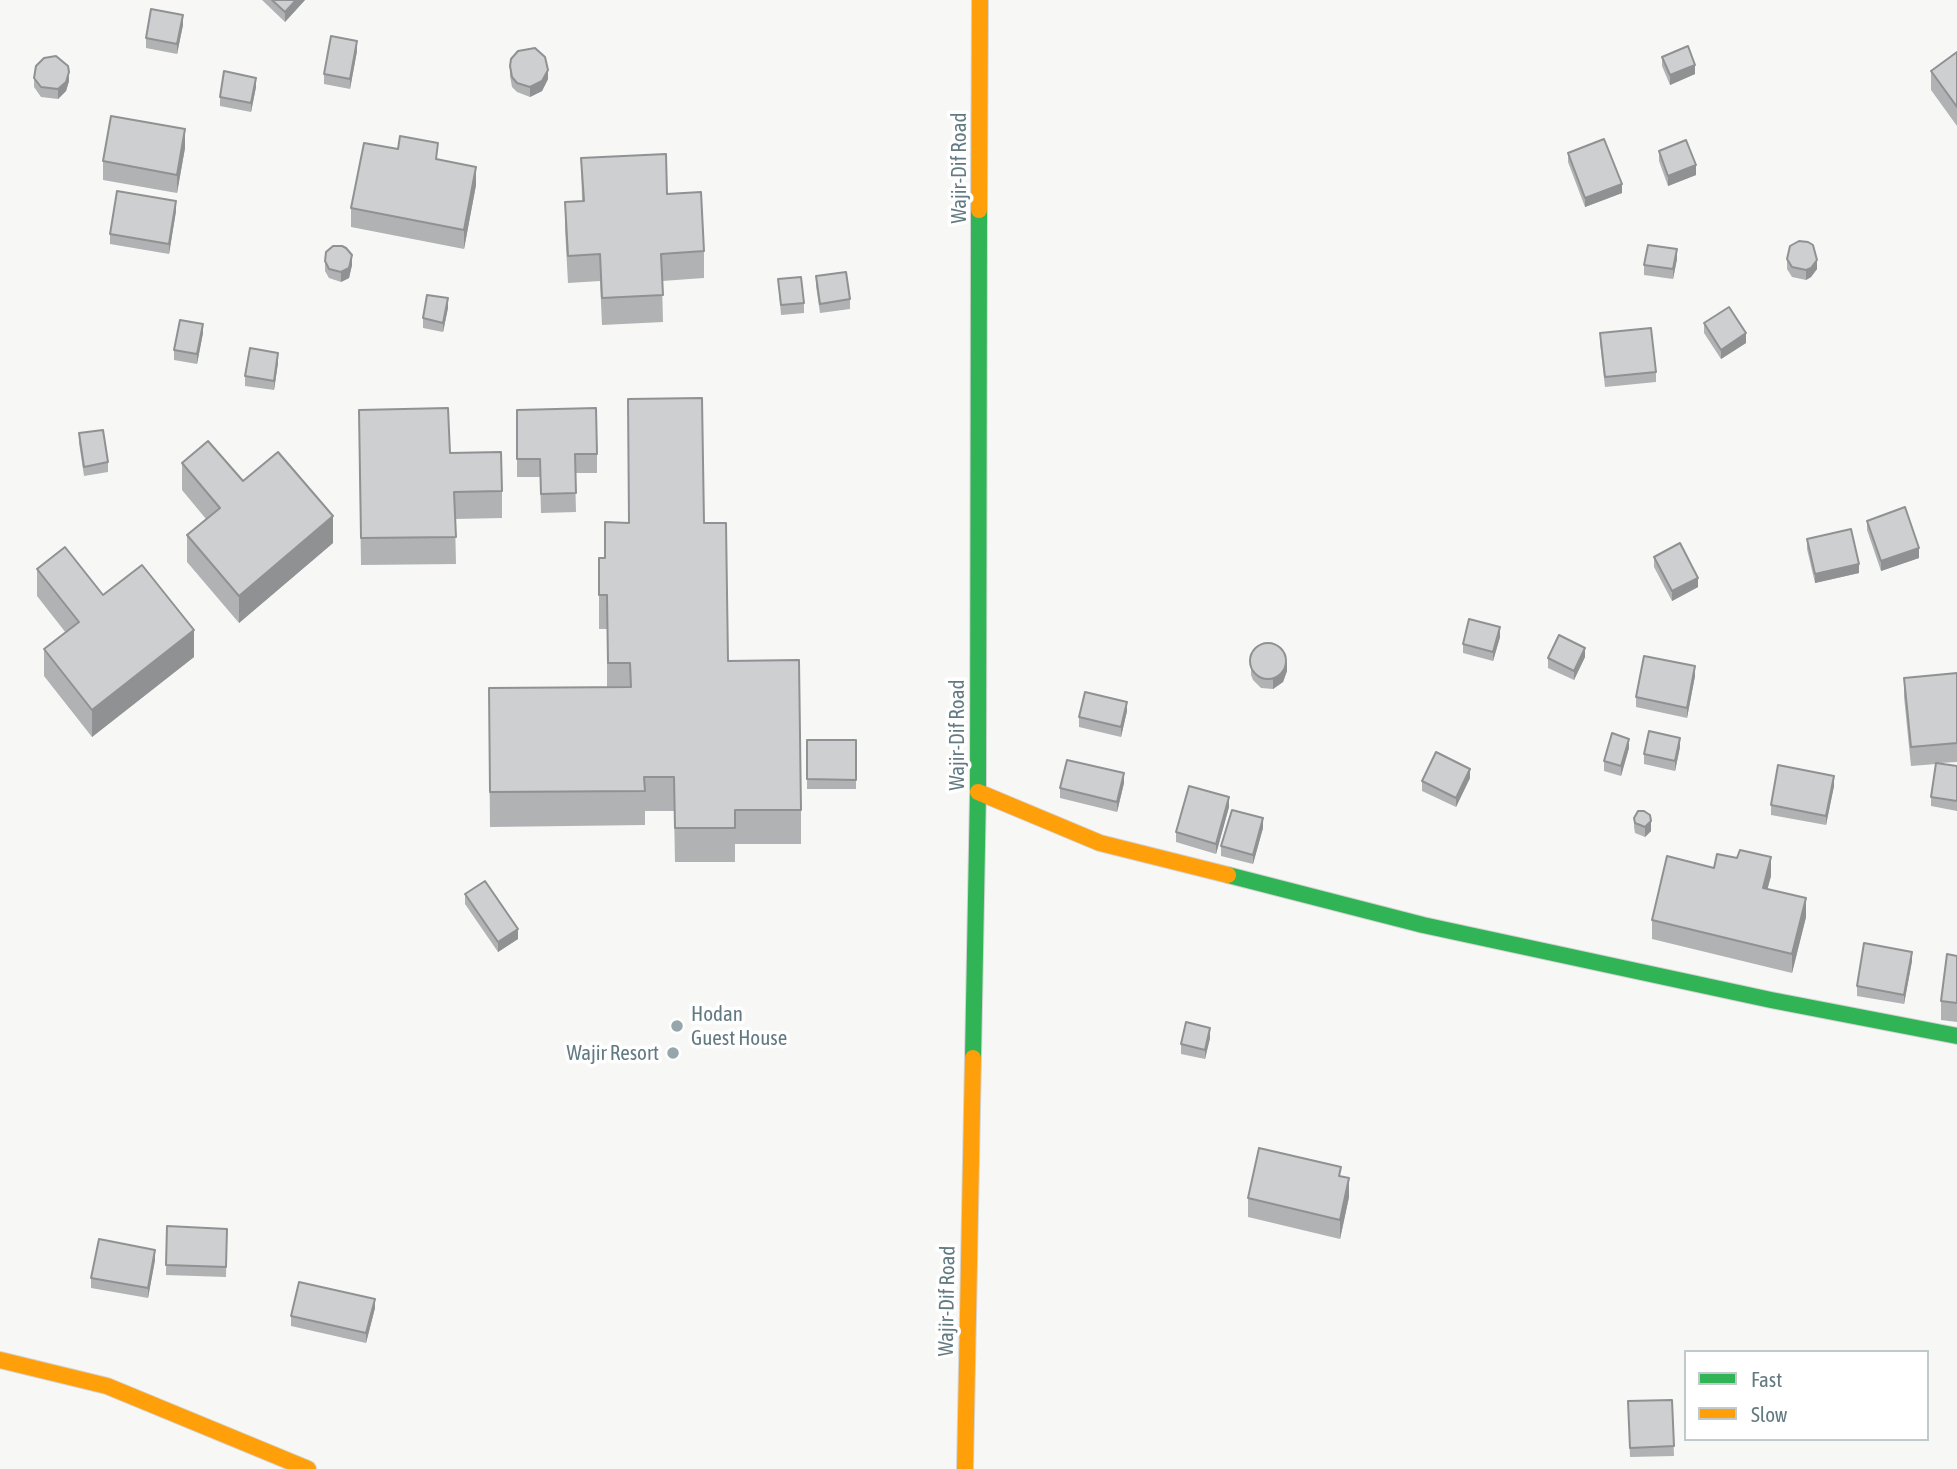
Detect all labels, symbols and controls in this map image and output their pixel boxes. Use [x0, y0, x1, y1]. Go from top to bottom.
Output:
street label: Wajir-Dif Road [946, 113, 972, 223]
street label: Wajir-Dif Road [944, 680, 970, 790]
place label: Hodan Guest House [691, 1001, 787, 1051]
marker: Hodan Guest House [669, 1018, 685, 1034]
place label: Wajir Resort [567, 1040, 659, 1066]
marker: Wajir Resort [665, 1045, 681, 1061]
street label: Wajir-Dif Road [933, 1245, 961, 1357]
legend [1684, 1350, 1929, 1441]
text: Fast [1751, 1367, 1782, 1391]
text: Slow [1751, 1402, 1787, 1426]

